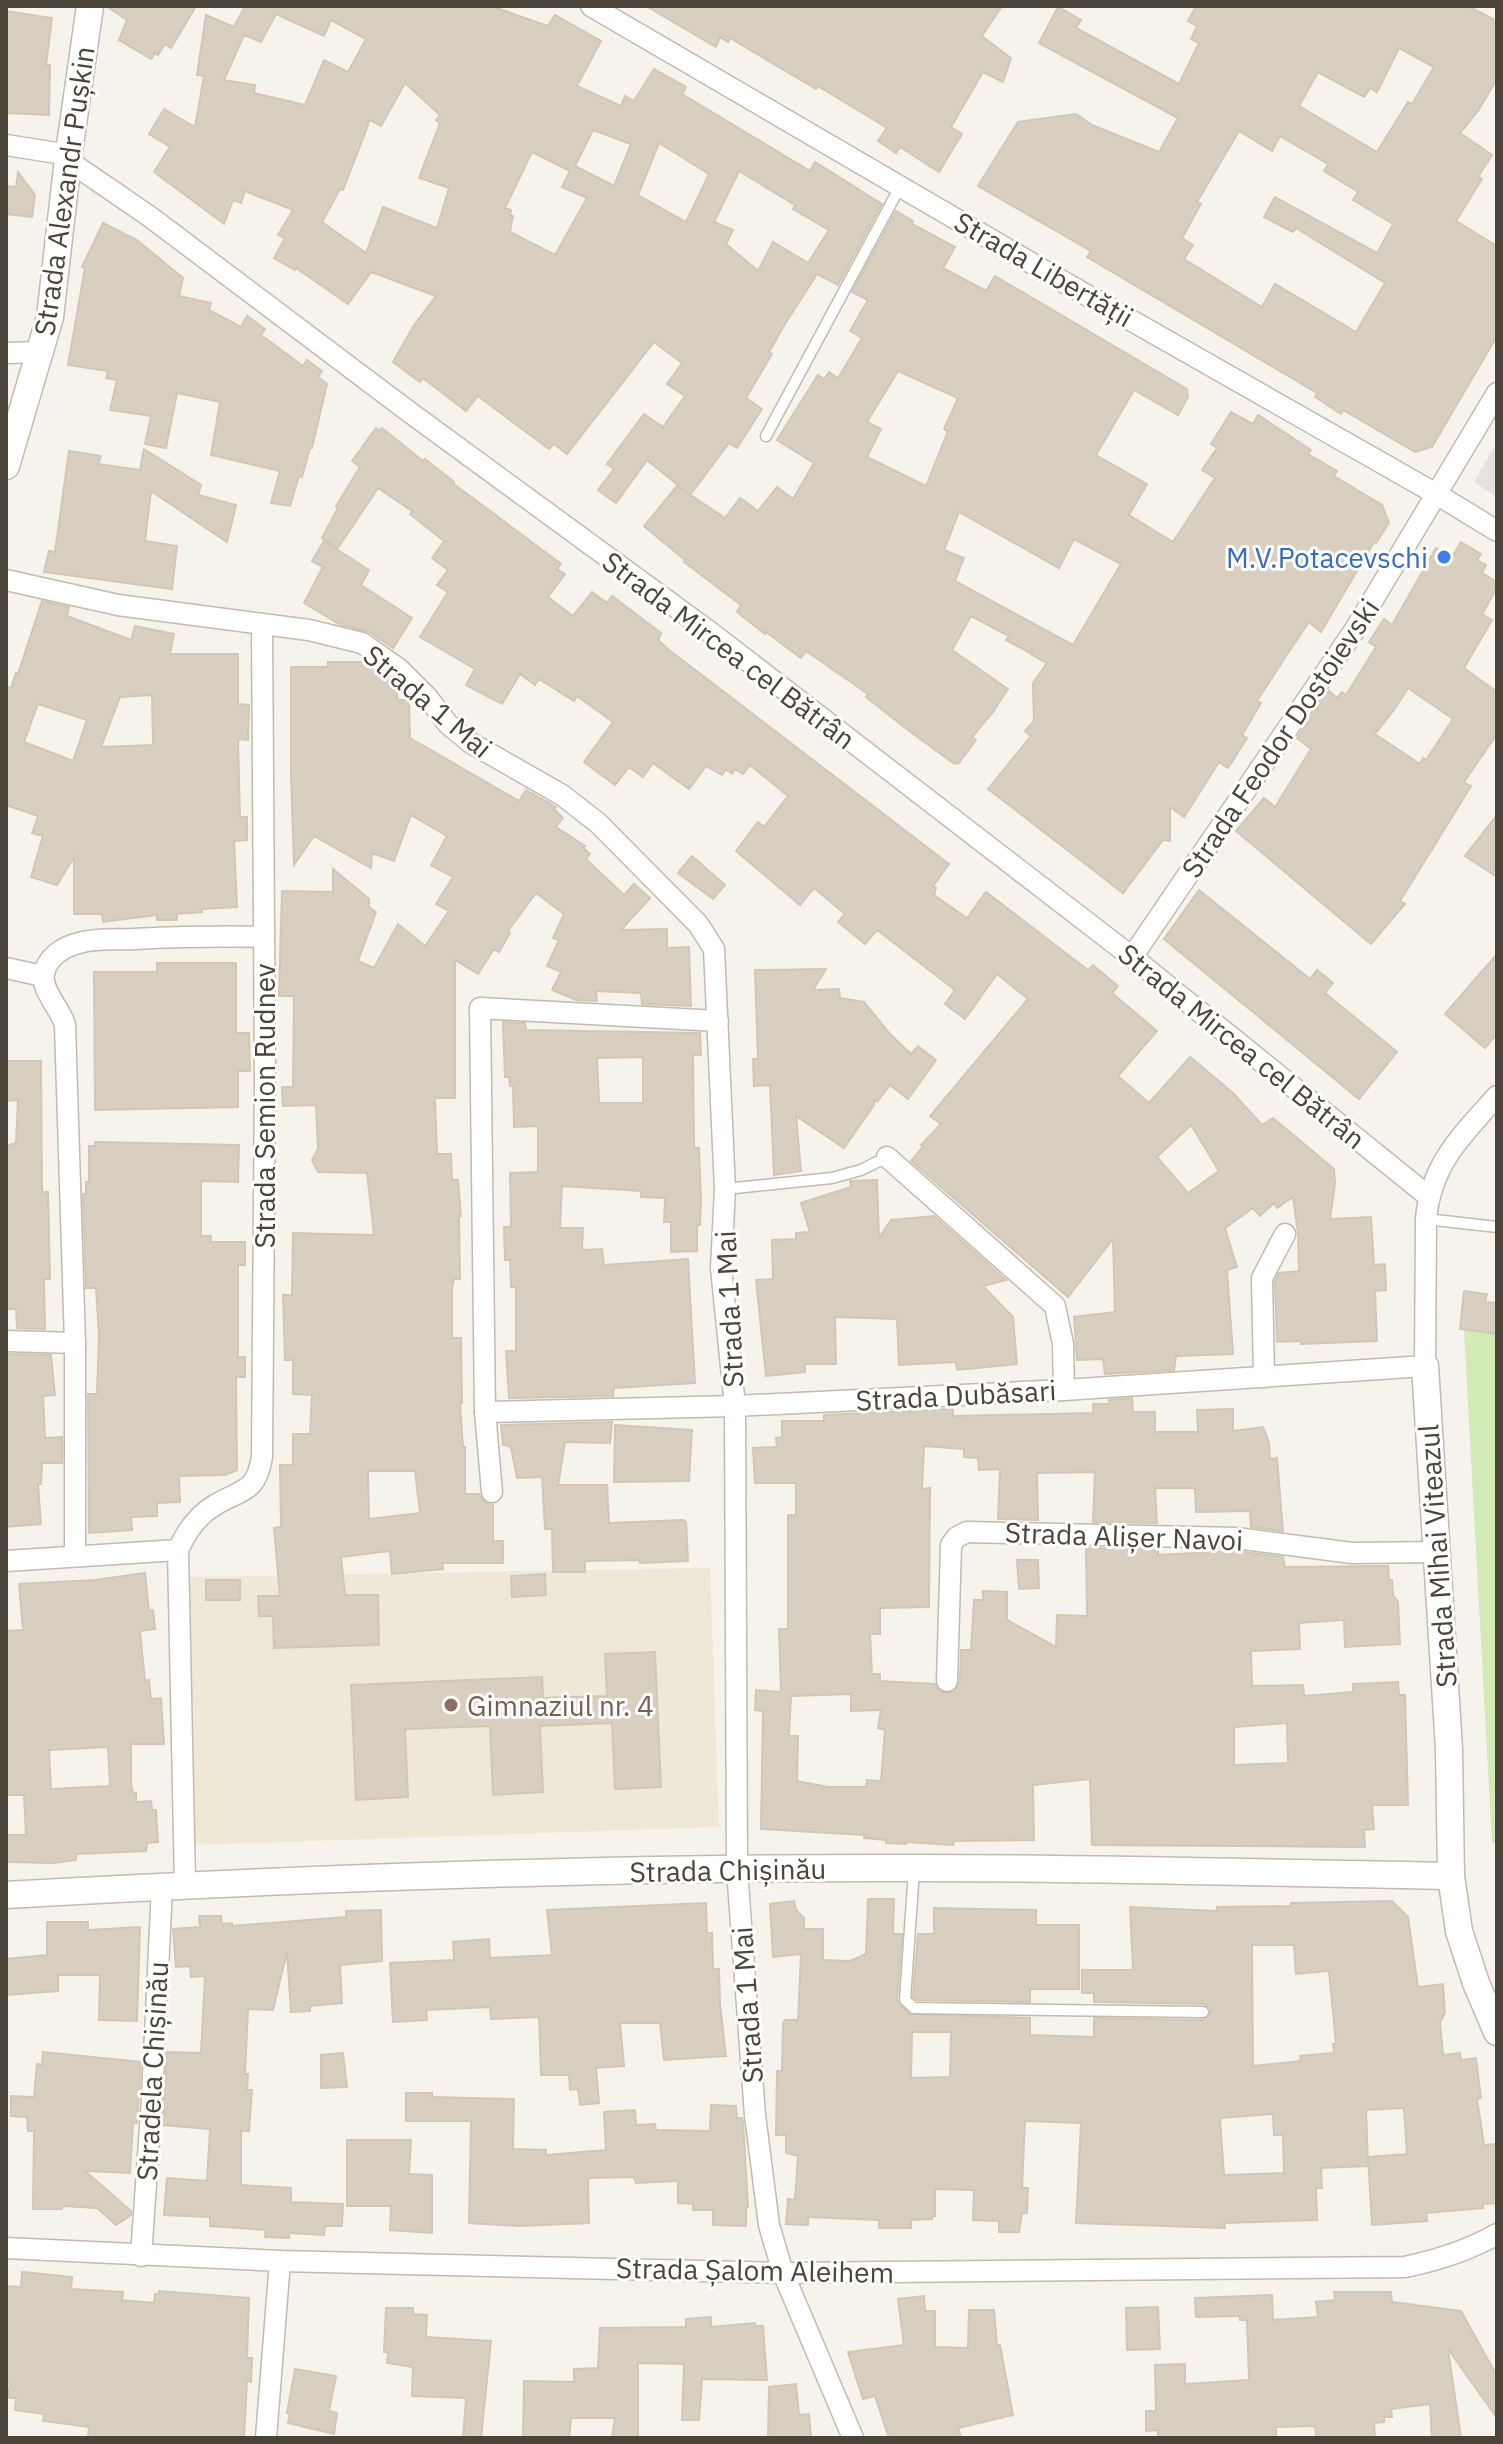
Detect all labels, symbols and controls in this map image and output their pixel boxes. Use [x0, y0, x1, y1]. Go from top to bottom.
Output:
street label: Strada Alexandr Pușkin [25, 44, 103, 338]
street label: Strada Libertății [948, 203, 1140, 335]
place label: M.V.Potacevschi [1226, 539, 1428, 576]
street label: Strada Mircea cel Bătrân [595, 543, 863, 757]
marker: M.V.Potacevschi [1435, 548, 1453, 566]
street label: Strada Fеodor Dostoievski [1173, 591, 1387, 885]
street label: Strada 1 Mai [356, 636, 500, 766]
street label: Strada Mircea cel Bătrân [1111, 935, 1373, 1157]
street label: Strada Semion Rudnev [246, 963, 283, 1249]
street label: Strada 1 Mai [706, 1230, 752, 1388]
street label: Strada Dubăsari [855, 1371, 1057, 1419]
street label: Strada Mihai Viteazul [1409, 1423, 1465, 1689]
street label: Strada Alișer Navoi [1004, 1513, 1244, 1559]
place label: Gimnaziul nr. 4 [467, 1687, 654, 1724]
marker: Gimnaziul nr. 4 [442, 1696, 460, 1714]
street label: Strada Chișinău [629, 1850, 827, 1890]
street label: Strada 1 Mai [723, 1925, 771, 2085]
street label: Stradela Chișinău [128, 1960, 176, 2182]
street label: Strada Șalom Aleihem [616, 2249, 894, 2291]

